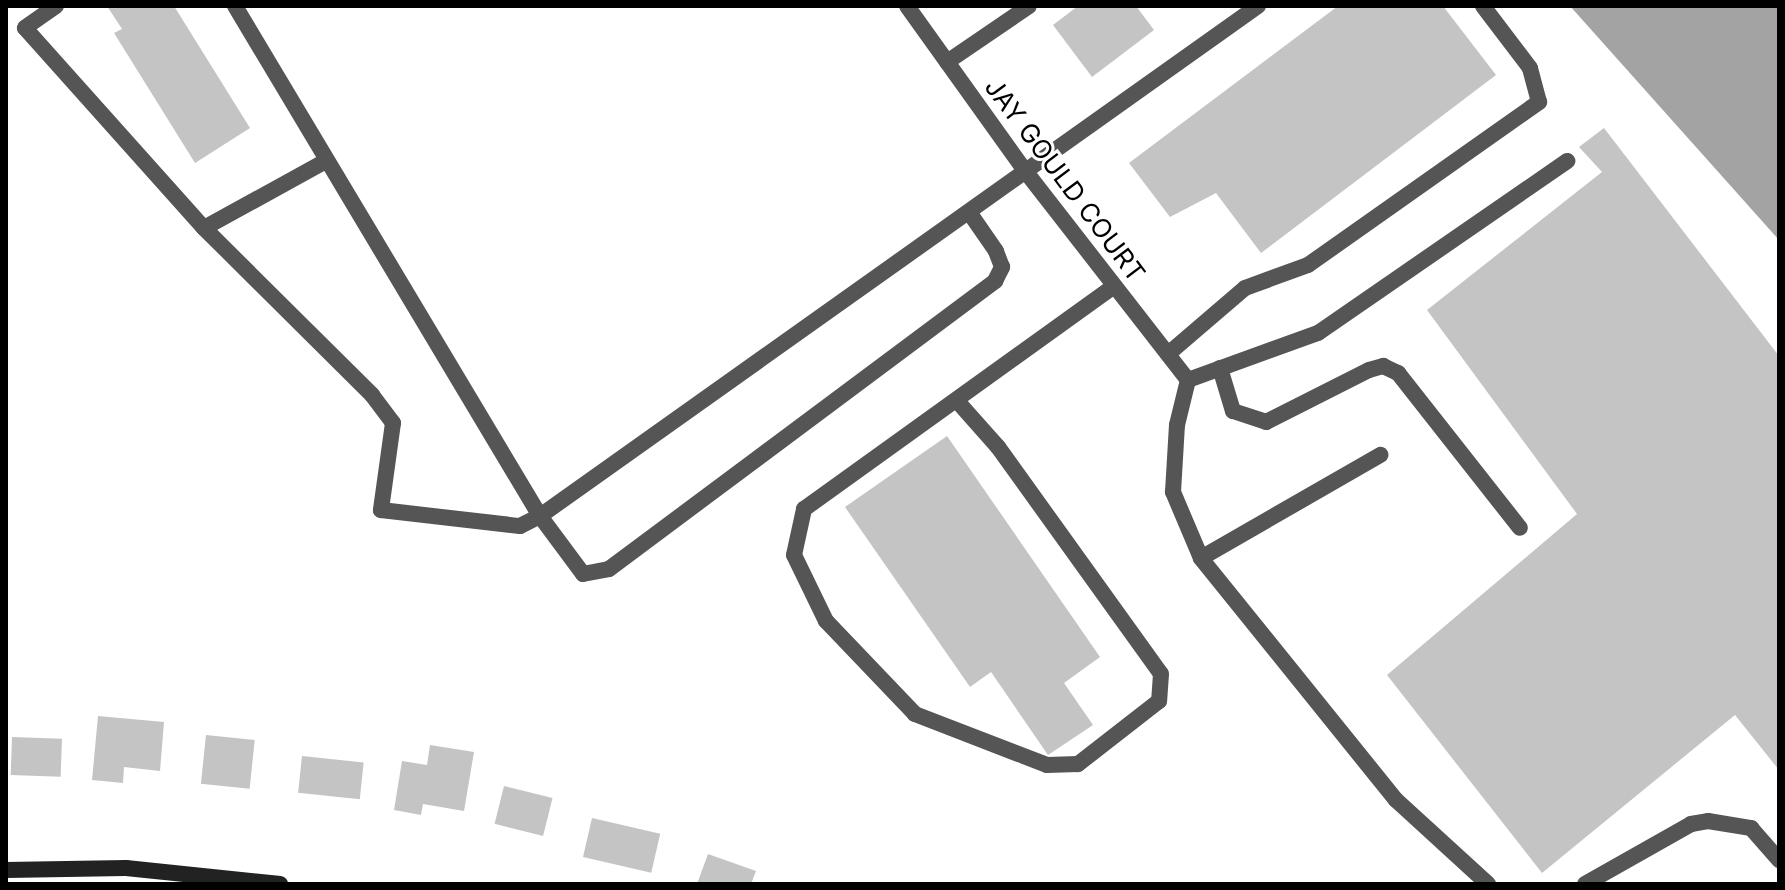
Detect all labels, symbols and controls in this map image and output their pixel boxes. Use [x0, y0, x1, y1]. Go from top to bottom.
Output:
street label: JAY GOULD COURT [978, 72, 1152, 288]

